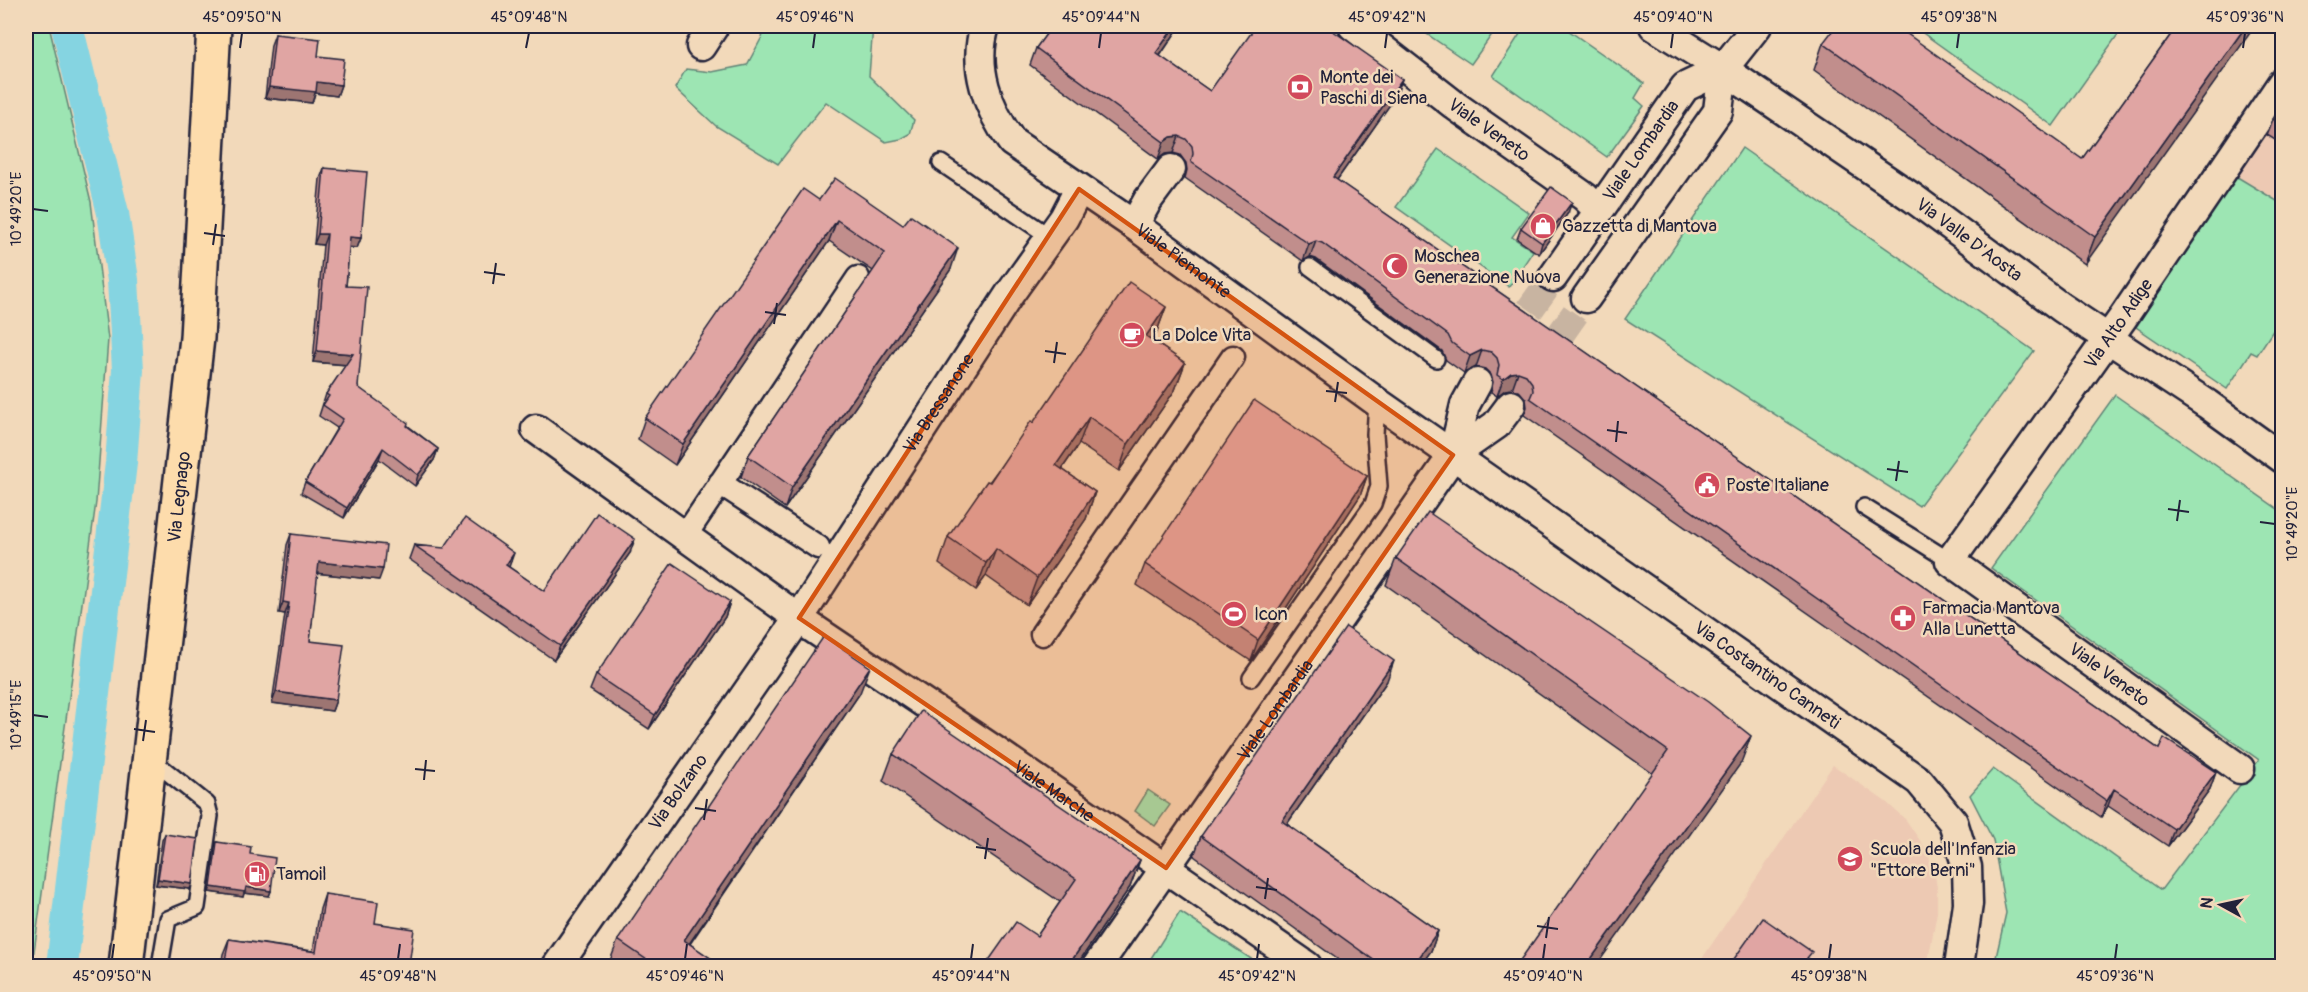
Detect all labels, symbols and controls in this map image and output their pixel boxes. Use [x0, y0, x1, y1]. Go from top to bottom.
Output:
text: 45°09'50"N [203, 8, 281, 27]
text: 45°09'48"N [491, 8, 567, 27]
text: 45°09'46"N [776, 8, 854, 27]
text: 45°09'44"N [1062, 8, 1140, 27]
text: 45°09'42"N [1348, 8, 1426, 27]
text: 45°09'40"N [1633, 8, 1713, 27]
text: 45°09'38"N [1921, 8, 1997, 27]
text: 45°09'36"N [2206, 8, 2284, 27]
place label: Monte dei Paschi di Siena [1320, 66, 1427, 110]
bank icon: Monte dei Paschi di Siena [1285, 72, 1315, 102]
street label: Viale Veneto [1443, 93, 1535, 166]
street label: Viale Lombardia [1598, 95, 1684, 206]
text: 10°49'20"E [7, 172, 26, 246]
street label: Via Valle D'Aosta [1912, 193, 2027, 286]
shop icon: Gazzetta di Mantova [1528, 211, 1558, 241]
place label: Gazzetta di Mantova [1562, 215, 1717, 238]
street label: Viale Piemonte [1131, 218, 1236, 303]
place label: Moschea Generazione Nuova [1414, 245, 1561, 289]
mosque icon: Moschea Generazione Nuova [1380, 251, 1410, 281]
street label: Via Alto Adige [2079, 274, 2158, 373]
cafe icon: La Dolce Vita [1117, 320, 1147, 350]
place label: La Dolce Vita [1152, 324, 1251, 347]
street label: Via Bressanone [898, 349, 980, 458]
street label: Via Legnago [162, 450, 196, 544]
public building icon: Poste Italiane [1692, 470, 1722, 500]
place label: Poste Italiane [1726, 474, 1829, 497]
text: 10°49'20"E [2283, 487, 2302, 561]
place label: Farmacia Mantova Alla Lunetta [1922, 597, 2060, 641]
sports icon: Icon [1219, 599, 1249, 629]
place label: Icon [1254, 603, 1288, 626]
pharmacy icon: Farmacia Mantova Alla Lunetta [1888, 603, 1918, 633]
street label: Via Costantino Canneti [1690, 616, 1845, 734]
street label: Viale Veneto [2064, 638, 2154, 712]
street label: Viale Lombardia [1232, 655, 1319, 765]
text: 10°49'15"E [7, 680, 26, 750]
street label: Via Bolzano [643, 749, 713, 835]
street label: Viale Marche [1009, 755, 1099, 827]
place label: Scuola dell'Infanzia "Ettore Berni" [1870, 838, 2016, 882]
school or university icon: Scuola dell'Infanzia "Ettore Berni" [1835, 844, 1865, 874]
fuel station icon: Tamoil [242, 859, 272, 889]
place label: Tamoil [276, 863, 326, 886]
north arrow [2191, 875, 2251, 935]
text: N [2196, 896, 2218, 910]
text: 45°09'50"N [73, 967, 151, 986]
text: 45°09'48"N [360, 967, 436, 986]
text: 45°09'46"N [646, 967, 724, 986]
text: 45°09'44"N [932, 967, 1010, 986]
text: 45°09'42"N [1218, 967, 1296, 986]
text: 45°09'40"N [1503, 967, 1583, 986]
text: 45°09'38"N [1791, 967, 1867, 986]
text: 45°09'36"N [2076, 967, 2154, 986]

